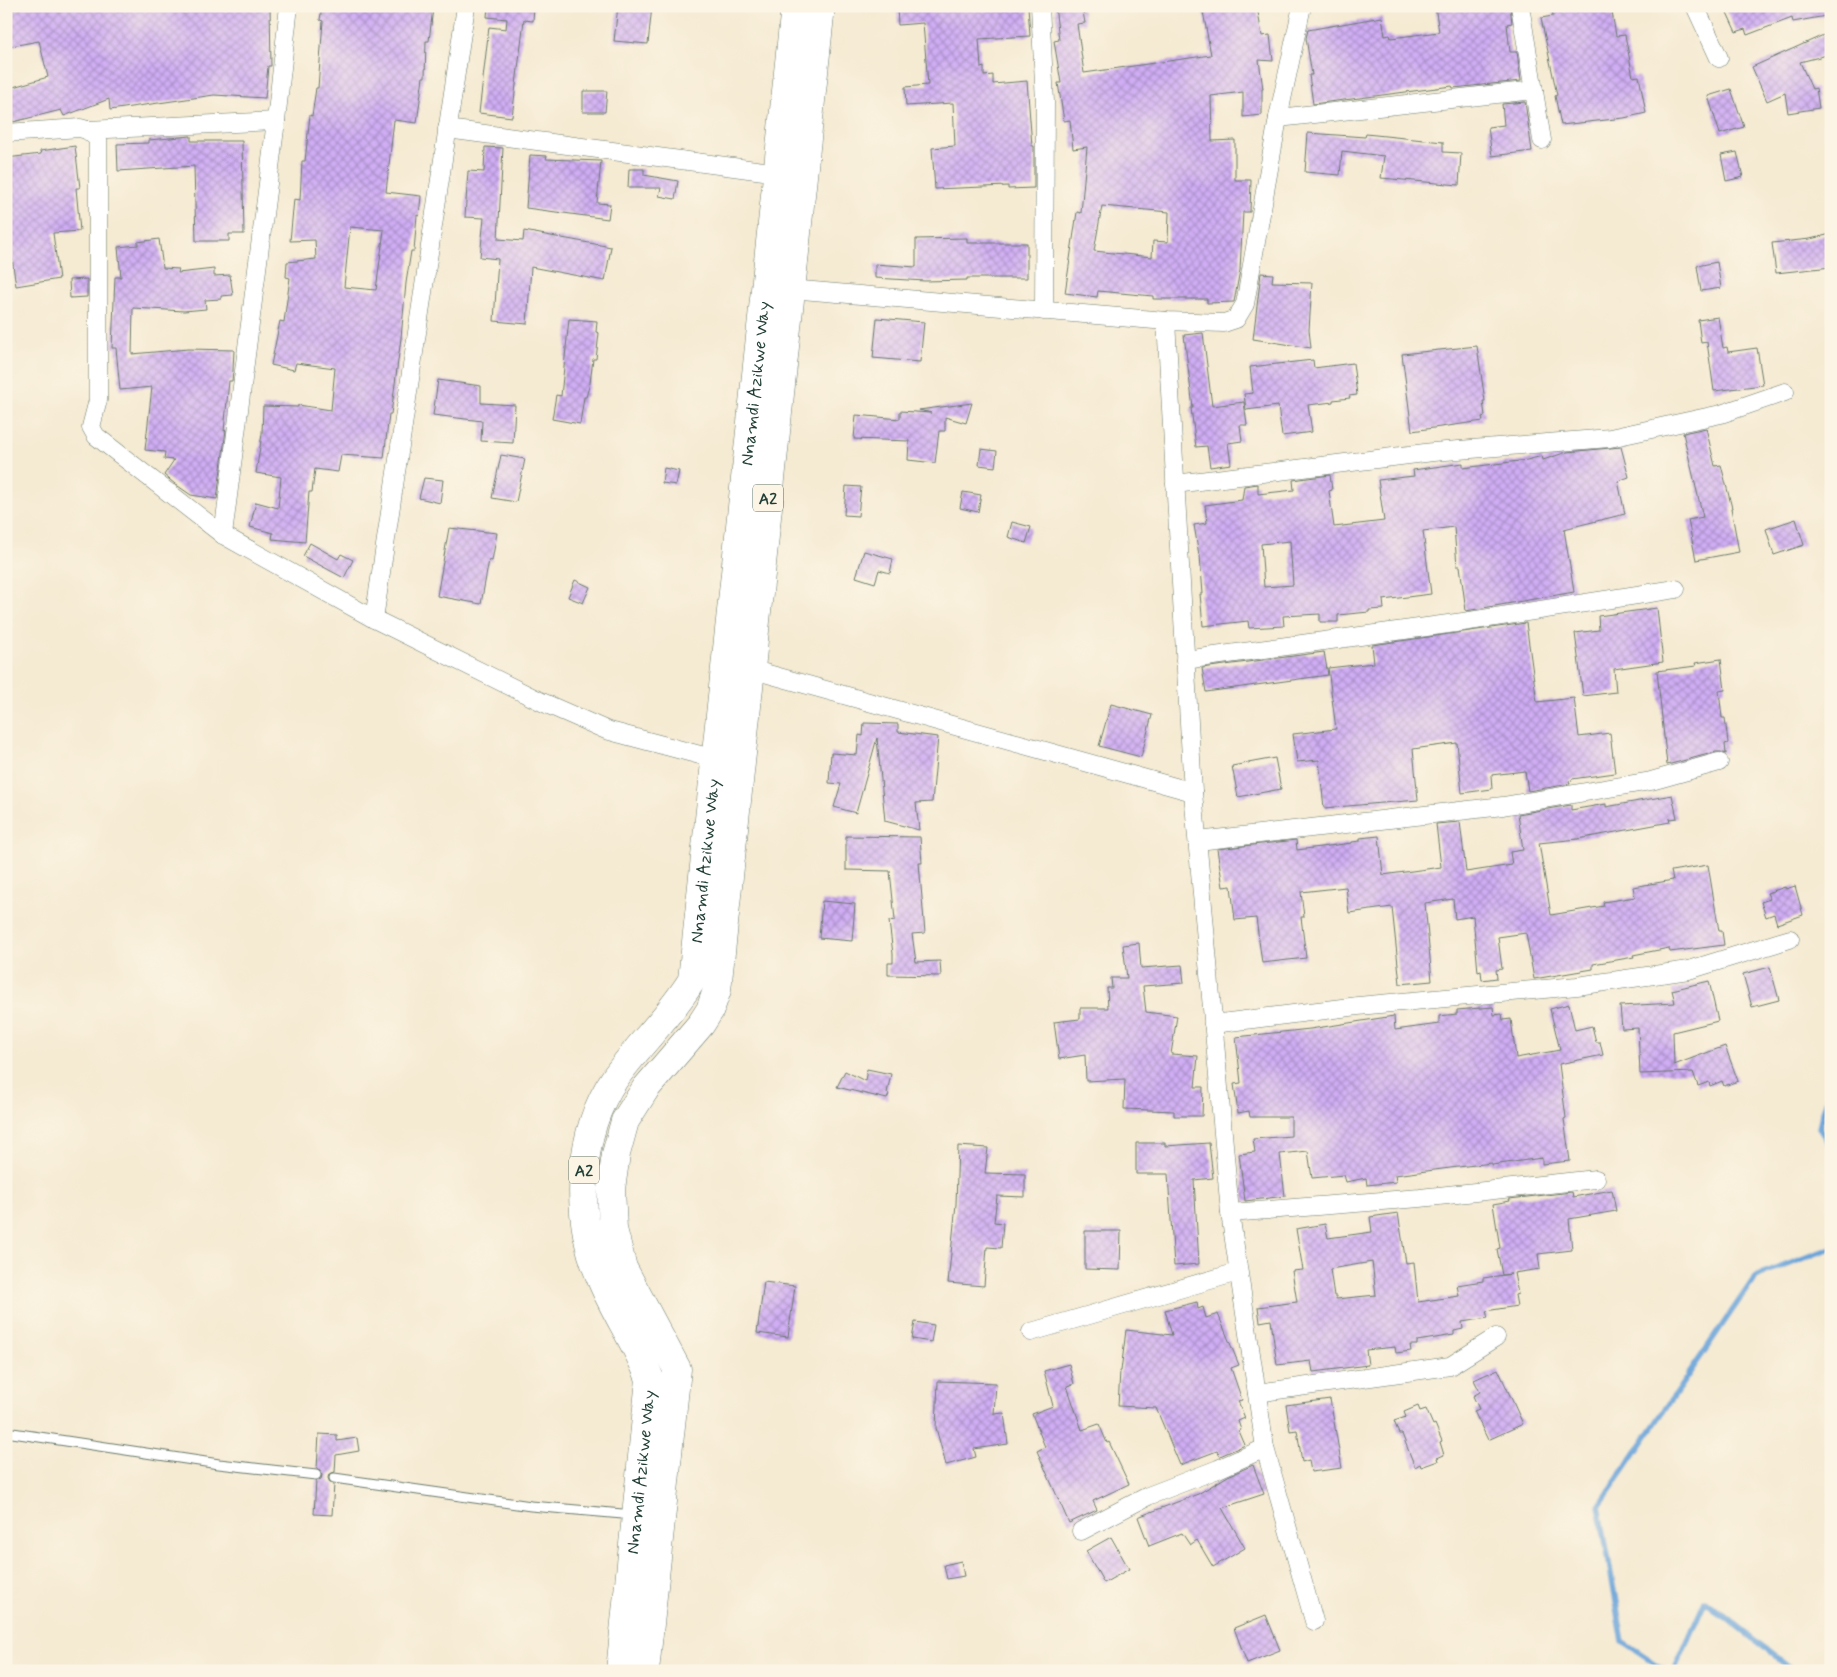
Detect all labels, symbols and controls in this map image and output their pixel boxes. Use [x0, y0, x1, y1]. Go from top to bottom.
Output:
street label: Nnamdi Azikwe Way [735, 300, 777, 467]
road number: A2 [753, 484, 783, 512]
street label: Nnamdi Azikwe Way [685, 778, 726, 944]
road number: A2 [569, 1156, 599, 1184]
street label: Nnamdi Azikwe Way [621, 1389, 662, 1556]

